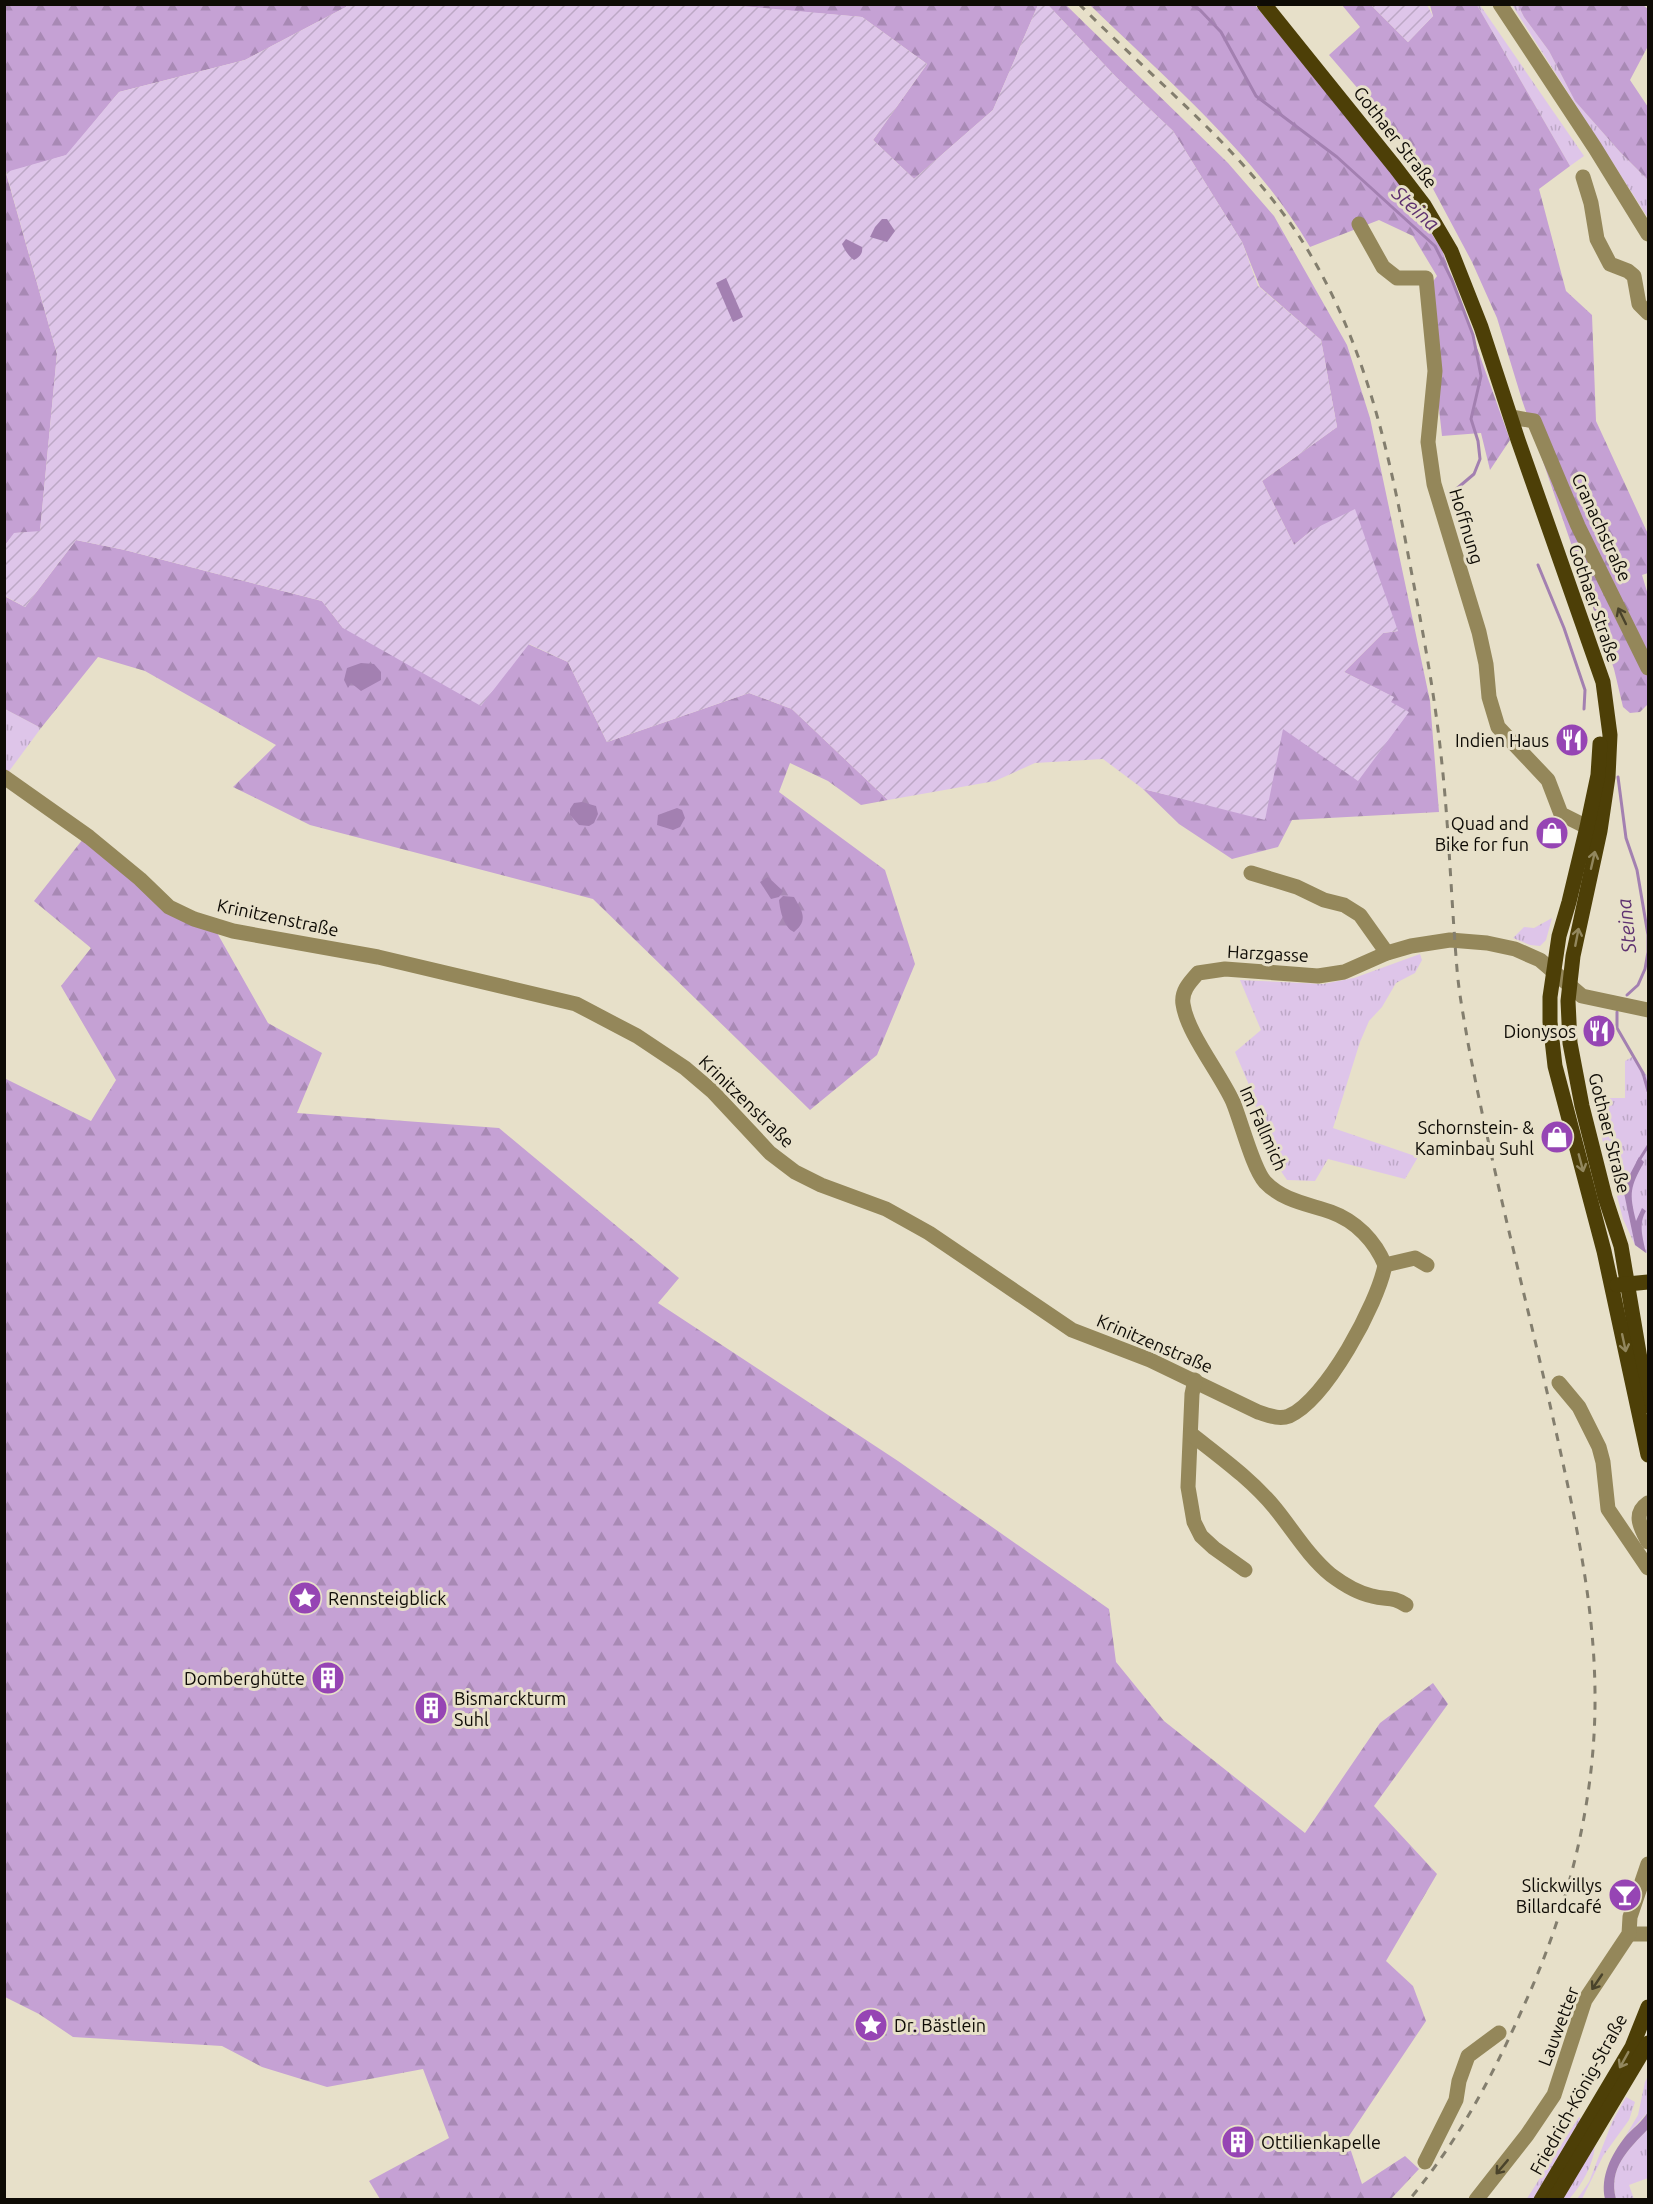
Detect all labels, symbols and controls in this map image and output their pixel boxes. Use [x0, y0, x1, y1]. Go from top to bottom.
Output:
street label: Gothaer Straße [1350, 82, 1442, 192]
water label: Steina [1387, 180, 1444, 235]
street label: Cranachstraße [1568, 470, 1636, 584]
street label: Hoffnung [1446, 486, 1488, 566]
street label: Gothaer Straße [1565, 541, 1625, 665]
one-way arrow [1616, 608, 1628, 626]
restaurant icon: Indien Haus [1554, 722, 1590, 758]
place label: Indien Haus [1455, 730, 1549, 750]
place label: Quad and Bike for fun [1435, 813, 1529, 854]
shop icon: Quad and Bike for fun [1534, 815, 1570, 851]
one-way arrow [1588, 850, 1600, 869]
street label: Krinitzenstraße [215, 894, 341, 940]
water label: Steina [1612, 897, 1640, 956]
one-way arrow [1572, 928, 1583, 947]
street label: Harzgasse [1227, 941, 1309, 965]
restaurant icon: Dionysos [1581, 1013, 1617, 1049]
place label: Dionysos [1503, 1021, 1576, 1041]
street label: Krinitzenstraße [695, 1051, 799, 1151]
street label: Gothaer Straße [1585, 1071, 1635, 1195]
street label: Im Fallmich [1237, 1083, 1291, 1173]
place label: Schornstein- & Kaminbau Suhl [1415, 1117, 1534, 1158]
shop icon: Schornstein- & Kaminbau Suhl [1539, 1119, 1575, 1155]
one-way arrow [1576, 1153, 1588, 1172]
street label: Krinitzenstraße [1094, 1310, 1216, 1376]
one-way arrow [1619, 1333, 1630, 1353]
place icon: Rennsteigblick [287, 1580, 323, 1616]
place label: Rennsteigblick [328, 1588, 446, 1608]
building icon: Domberghütte [310, 1660, 346, 1696]
place label: Domberghütte [184, 1668, 305, 1688]
place label: Bismarckturm Suhl [454, 1688, 566, 1729]
building icon: Bismarckturm Suhl [413, 1690, 449, 1726]
place label: Slickwillys Billardcafé [1516, 1875, 1602, 1916]
bar icon: Slickwillys Billardcafé [1607, 1877, 1643, 1913]
one-way arrow [1590, 1974, 1603, 1991]
street label: Lauwetter [1534, 1983, 1582, 2069]
place icon: Dr. Bästlein [853, 2007, 889, 2043]
street label: Friedrich-König-Straße [1525, 2010, 1631, 2178]
place label: Dr. Bästlein [894, 2015, 986, 2035]
one-way arrow [1618, 2051, 1630, 2068]
building icon: Ottilienkapelle [1220, 2124, 1256, 2160]
place label: Ottilienkapelle [1261, 2132, 1381, 2152]
one-way arrow [1495, 2159, 1508, 2175]

